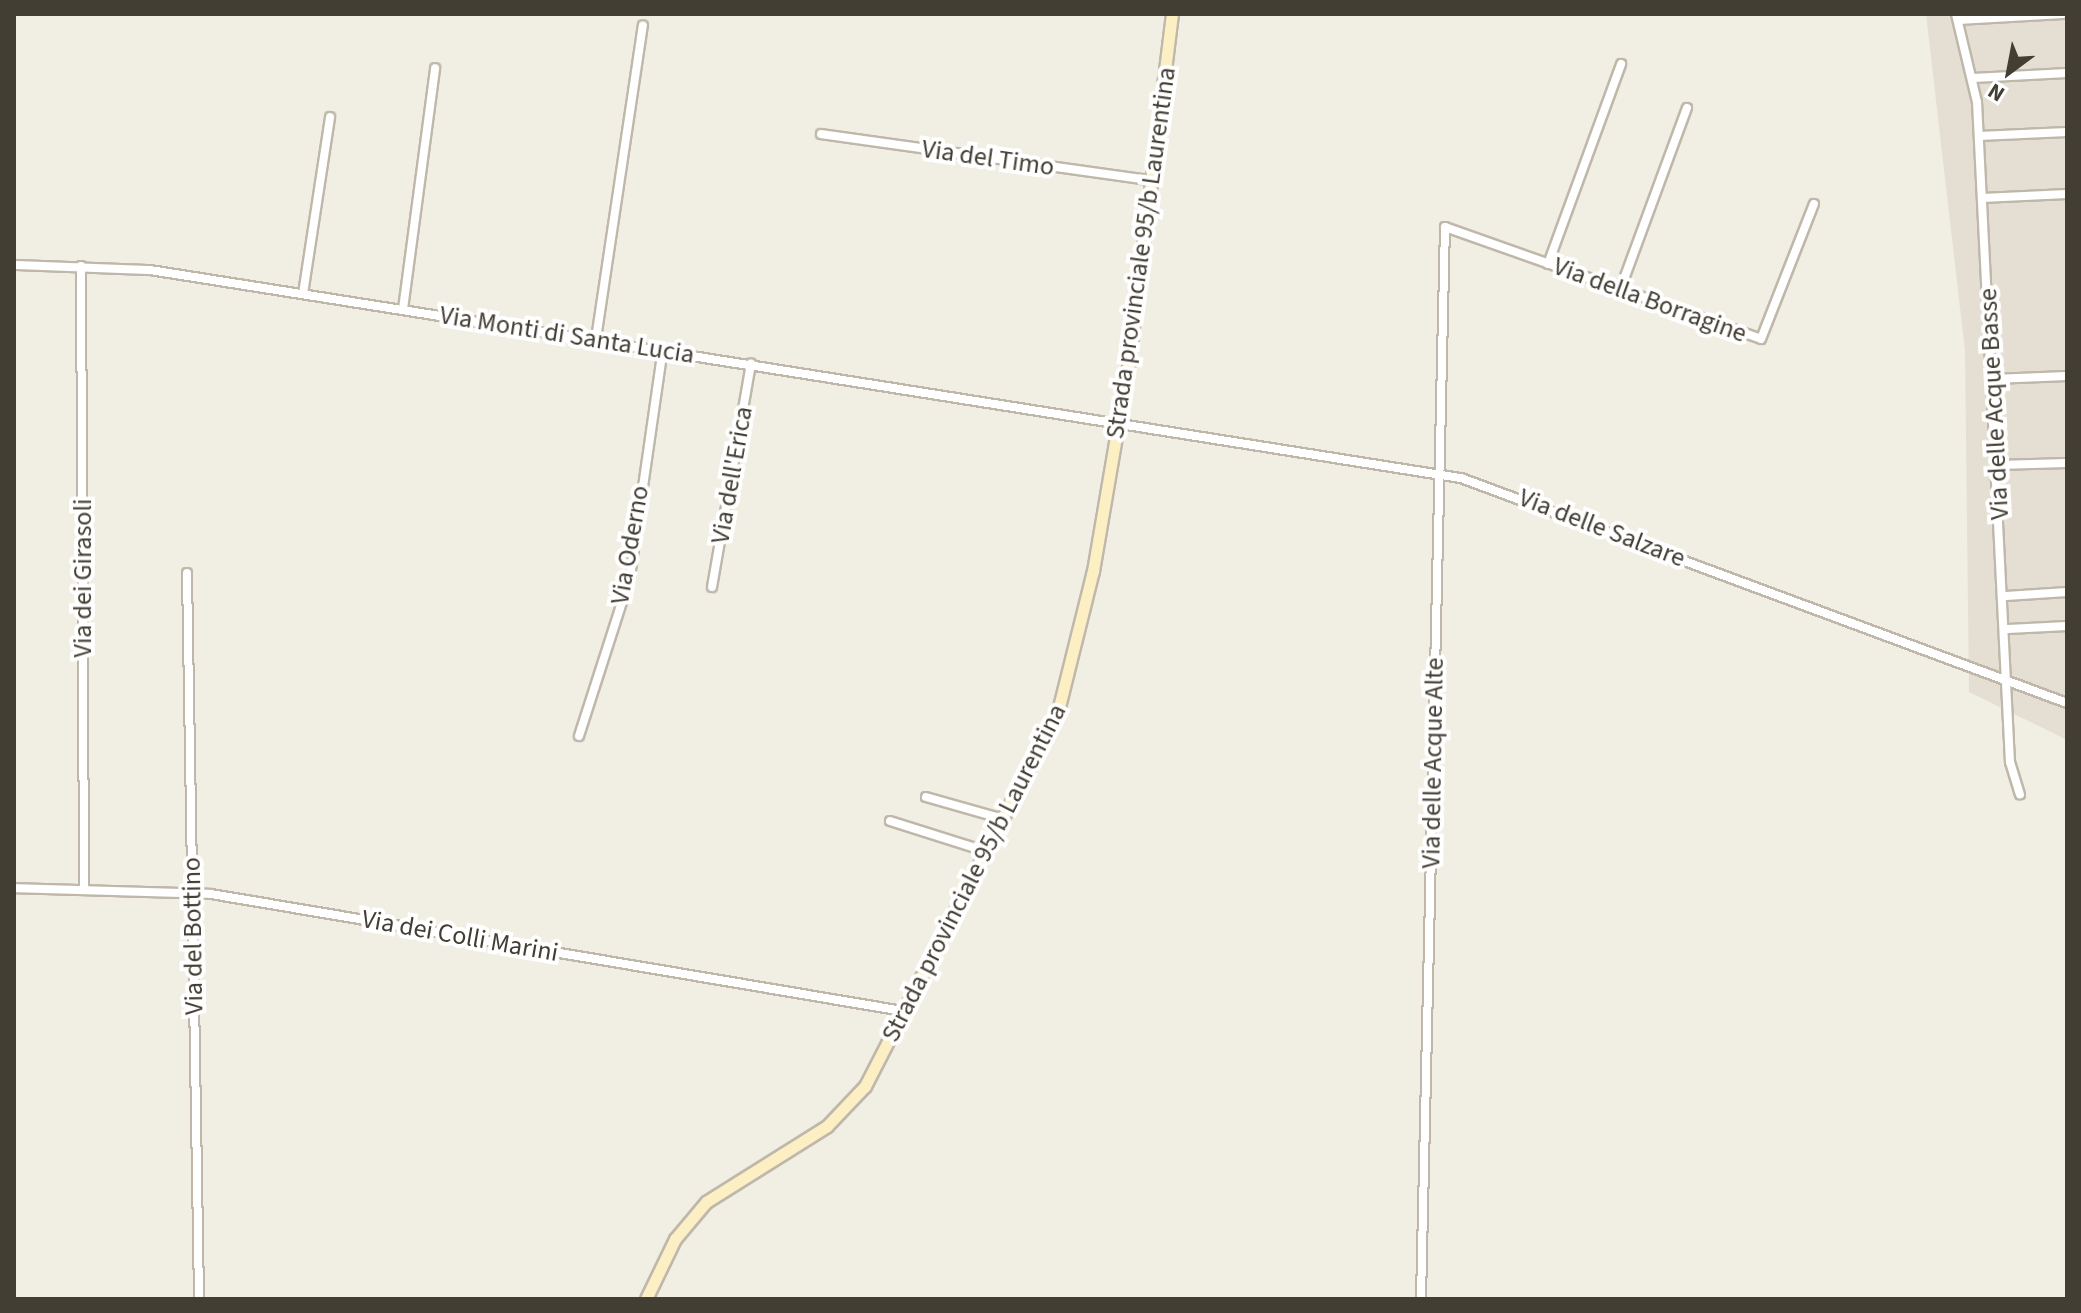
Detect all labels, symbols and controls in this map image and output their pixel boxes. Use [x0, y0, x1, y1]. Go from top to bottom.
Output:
north arrow [1969, 32, 2049, 112]
street label: Strada provinciale 95/b Laurentina [1099, 65, 1183, 441]
text: N [1982, 75, 2011, 110]
street label: Via del Timo [920, 133, 1056, 183]
street label: Via della Borragine [1549, 251, 1751, 349]
street label: Via delle Acque Basse [1972, 287, 2016, 521]
street label: Via Monti di Santa Lucia [437, 299, 697, 371]
street label: Via dell'Erica [705, 404, 759, 546]
street label: Via delle Salzare [1514, 482, 1690, 574]
street label: Via Oderno [604, 483, 656, 607]
street label: Via dei Girasoli [67, 499, 99, 657]
street label: Via delle Acque Alte [1416, 657, 1450, 869]
street label: Strada provinciale 95/b Laurentina [875, 699, 1073, 1047]
street label: Via del Bottino [176, 857, 210, 1015]
street label: Via dei Colli Marini [359, 903, 561, 969]

